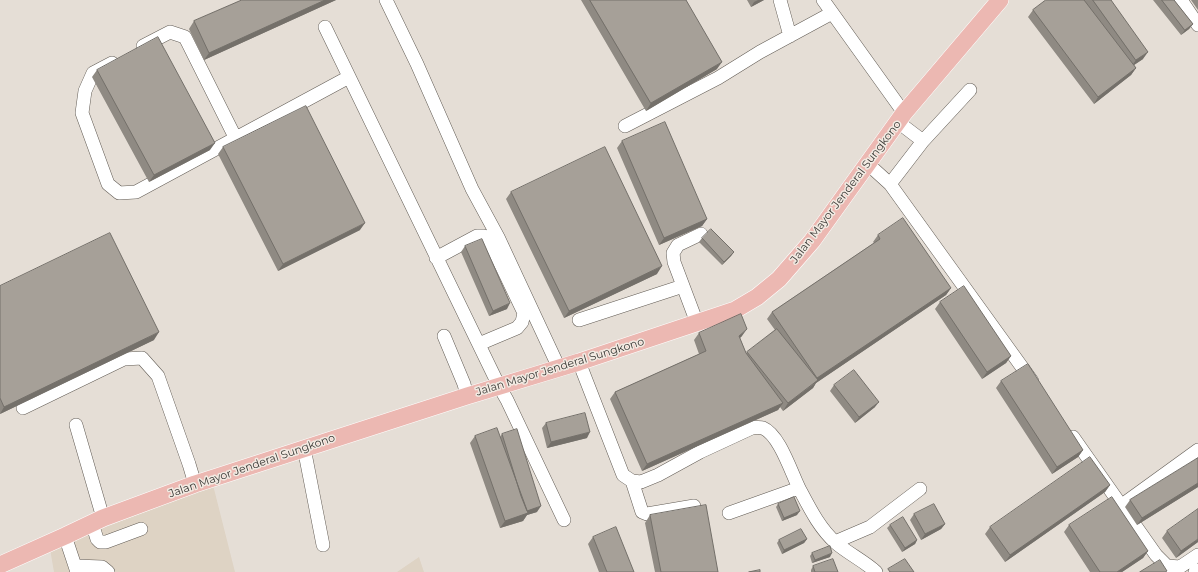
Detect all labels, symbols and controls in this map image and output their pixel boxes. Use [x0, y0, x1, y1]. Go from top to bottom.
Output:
street label: Jalan Mayor Jenderal Sungkono [788, 118, 904, 266]
street label: Jalan Mayor Jenderal Sungkono [474, 335, 646, 399]
street label: Jalan Mayor Jenderal Sungkono [167, 431, 337, 501]

